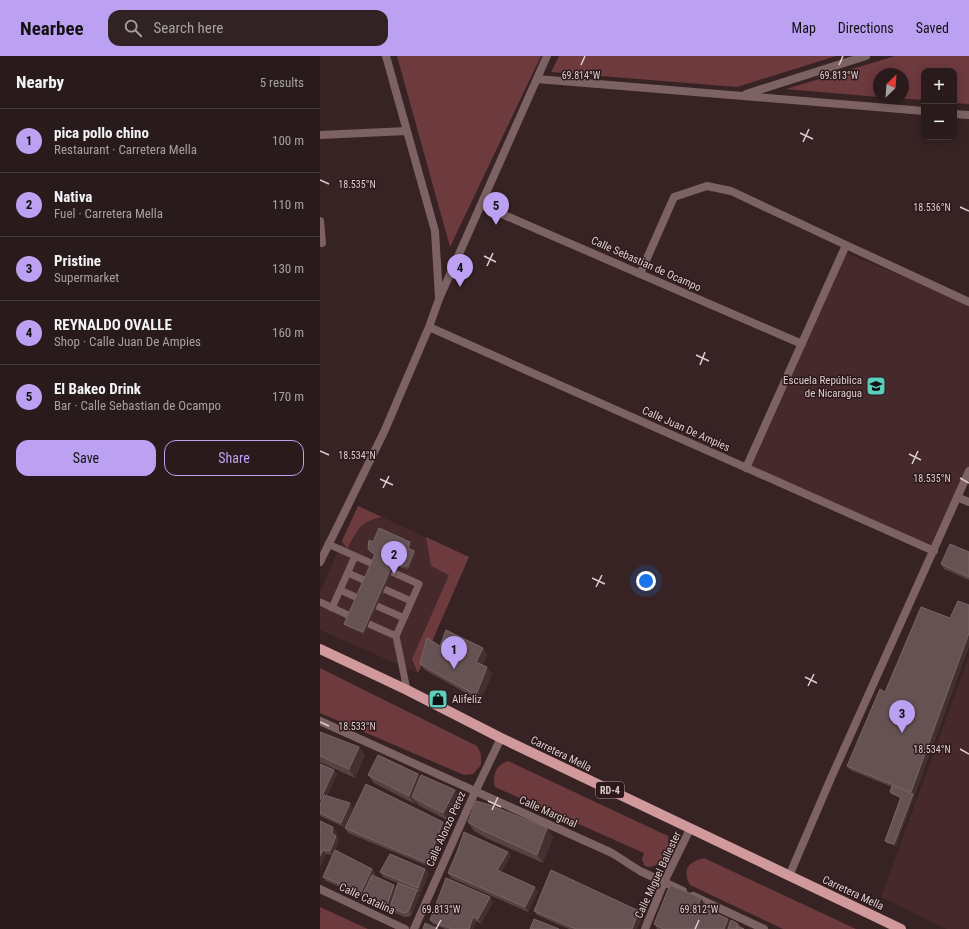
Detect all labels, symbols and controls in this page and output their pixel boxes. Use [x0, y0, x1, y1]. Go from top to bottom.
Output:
search box [108, 10, 388, 46]
text: Nearbee [20, 17, 84, 40]
icon: search [122, 17, 144, 39]
text: Search here [154, 19, 223, 37]
text: Map [792, 20, 816, 36]
text: Directions [838, 20, 894, 36]
text: Saved [916, 20, 949, 36]
north arrow [873, 68, 909, 104]
map controls [921, 68, 957, 140]
button: + [921, 68, 957, 104]
text: 69.814°W [562, 70, 601, 81]
text: 69.813°W [820, 70, 859, 81]
text: Nearby [16, 72, 64, 92]
text: 5 results [260, 75, 304, 90]
button: − [921, 104, 957, 140]
text: pica pollo chino [54, 124, 149, 142]
text: 1 [26, 133, 32, 148]
text: 100 m [272, 133, 304, 148]
text: Restaurant · Carretera Mella [54, 142, 197, 157]
text: 18.535°N [338, 179, 376, 190]
text: Nativa [54, 188, 92, 206]
pin: 5 [483, 192, 509, 225]
text: 2 [26, 197, 32, 212]
text: 110 m [272, 197, 304, 212]
text: 18.536°N [913, 202, 951, 213]
text: Fuel · Carretera Mella [54, 206, 163, 221]
street label: Calle Sebastian de Ocampo [589, 234, 703, 294]
text: Pristine [54, 252, 101, 270]
pin: 4 [447, 254, 473, 287]
text: 3 [26, 261, 32, 276]
text: 130 m [272, 261, 304, 276]
text: Supermarket [54, 270, 119, 285]
text: REYNALDO OVALLE [54, 316, 172, 334]
text: 4 [26, 325, 32, 340]
text: 160 m [272, 325, 304, 340]
text: Shop · Calle Juan De Ampies [54, 334, 201, 349]
place label: Escuela República de Nicaragua [783, 374, 862, 400]
school or university icon: Escuela República de Nicaragua [865, 375, 887, 397]
text: El Bakeo Drink [54, 380, 141, 398]
text: 5 [26, 389, 32, 404]
text: 170 m [272, 389, 304, 404]
text: Bar · Calle Sebastian de Ocampo [54, 398, 221, 413]
street label: Calle Juan De Ampies [640, 404, 732, 454]
button: Save [16, 440, 156, 476]
button: Share [164, 440, 304, 476]
text: 18.534°N [338, 450, 376, 461]
text: 18.535°N [913, 473, 951, 484]
pin: 2 [381, 541, 407, 574]
your location [636, 571, 656, 591]
pin: 1 [441, 636, 467, 669]
shop icon: Alifeliz [427, 688, 449, 710]
place label: Alifeliz [452, 693, 482, 706]
pin: 3 [889, 700, 915, 733]
text: 18.533°N [338, 721, 376, 732]
street label: Carretera Mella [528, 734, 594, 774]
text: 18.534°N [913, 744, 951, 755]
road number: RD-4 [596, 782, 624, 798]
street label: Calle Alonzo Perez [424, 789, 469, 869]
street label: Calle Marginal [517, 793, 579, 831]
street label: Calle Miguel Ballester [632, 829, 684, 920]
street label: Carretera Mella [820, 873, 886, 913]
street label: Calle Catalina [337, 880, 397, 918]
text: 69.813°W [422, 904, 461, 915]
text: 69.812°W [680, 904, 719, 915]

